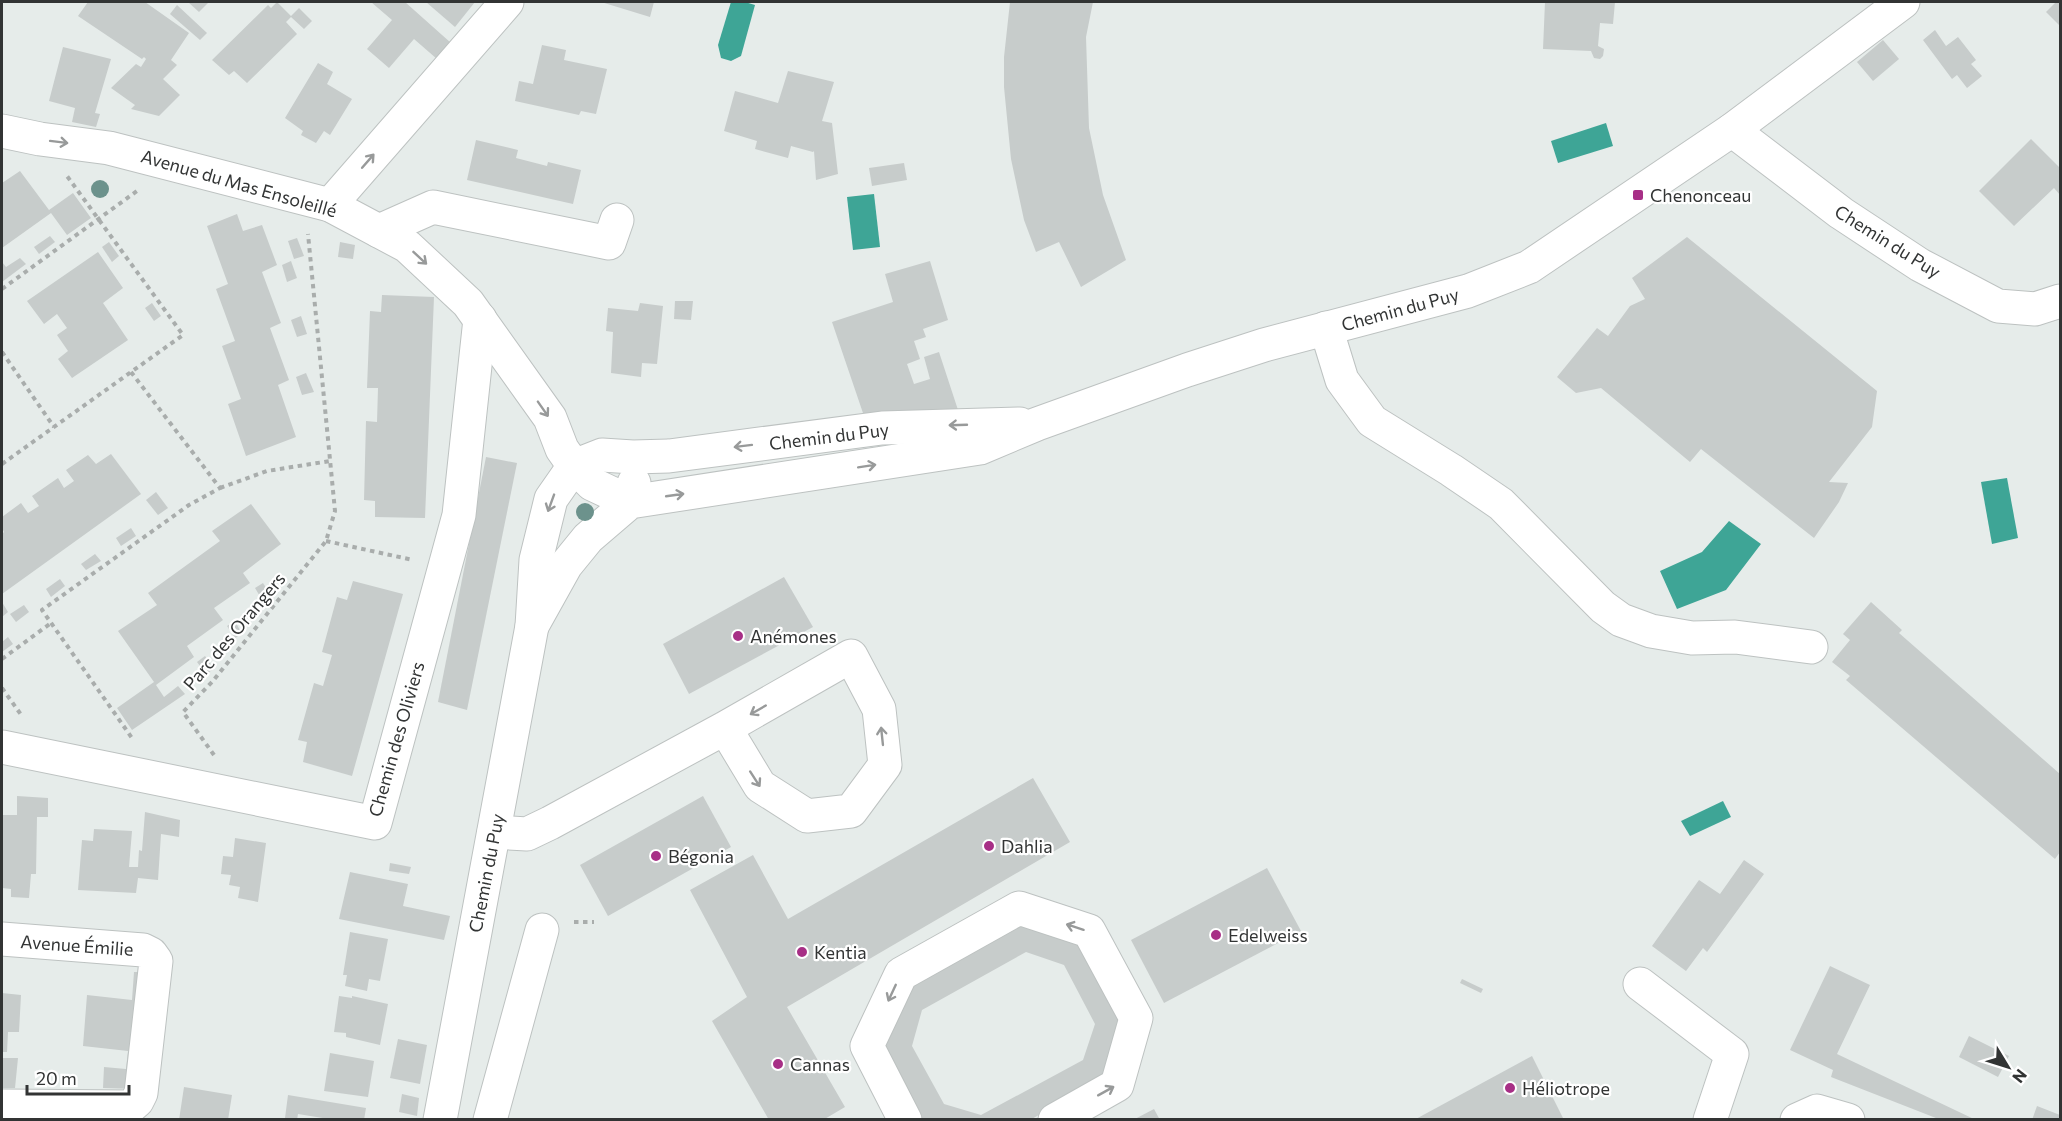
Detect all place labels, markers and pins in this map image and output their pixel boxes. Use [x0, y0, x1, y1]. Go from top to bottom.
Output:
place label: Chenonceau [1650, 184, 1751, 206]
marker: Chenonceau [1631, 188, 1645, 202]
place label: Anémones [750, 625, 837, 647]
marker: Anémones [731, 629, 745, 643]
place label: Dahlia [1001, 835, 1053, 857]
marker: Dahlia [982, 839, 996, 853]
place label: Bégonia [668, 845, 734, 867]
marker: Bégonia [649, 849, 663, 863]
place label: Edelweiss [1228, 924, 1308, 946]
marker: Edelweiss [1209, 928, 1223, 942]
place label: Kentia [814, 941, 867, 963]
marker: Kentia [795, 945, 809, 959]
place label: Cannas [790, 1053, 850, 1075]
marker: Cannas [771, 1057, 785, 1071]
place label: Héliotrope [1522, 1077, 1610, 1099]
marker: Héliotrope [1503, 1081, 1517, 1095]

